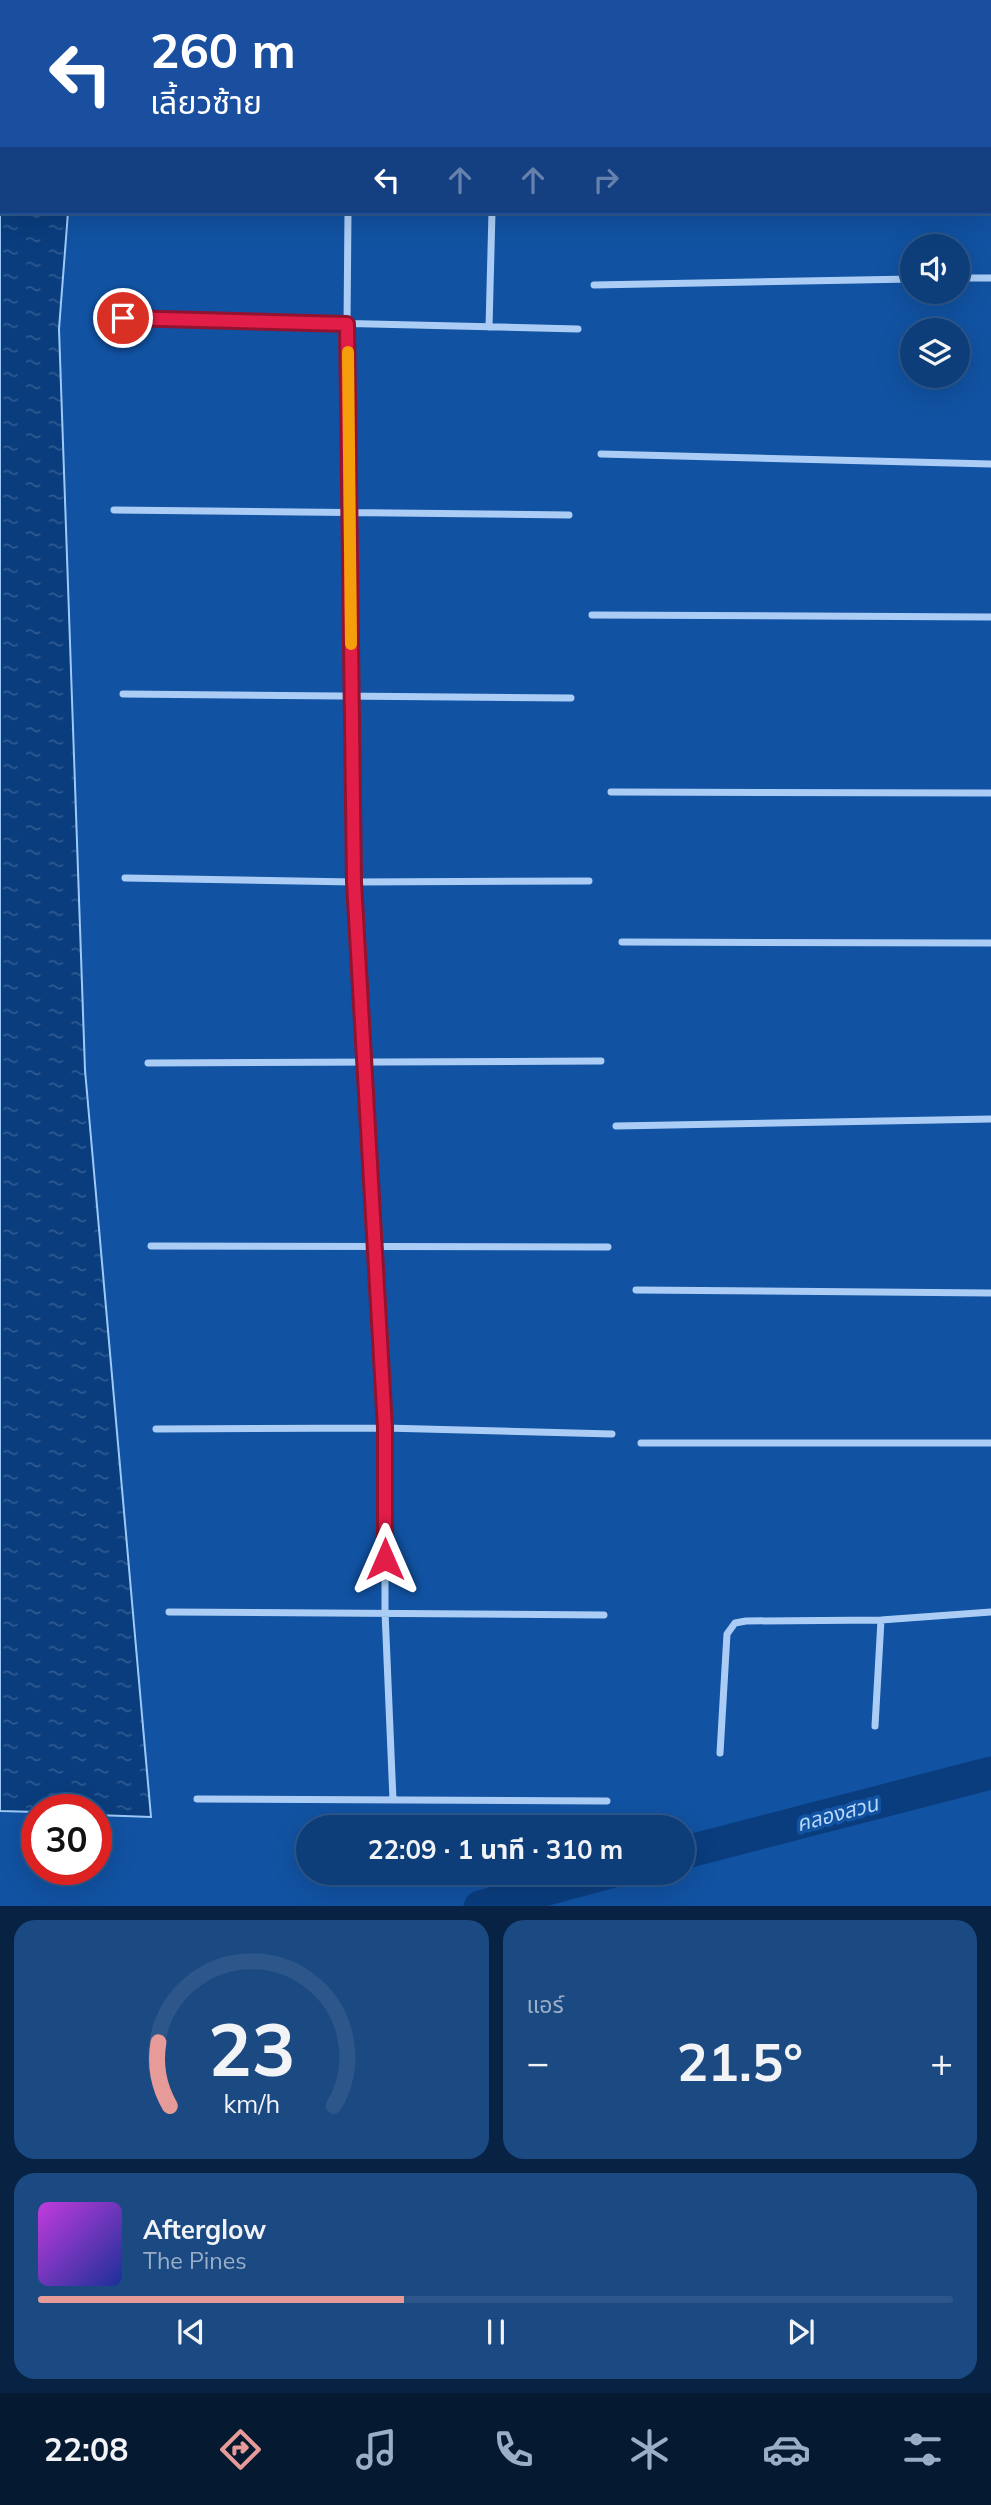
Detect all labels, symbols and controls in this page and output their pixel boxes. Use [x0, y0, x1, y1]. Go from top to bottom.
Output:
text: 260 m [150, 19, 296, 80]
icon: left [35, 28, 126, 119]
text: เลี้ยวซ้าย [150, 82, 262, 122]
icon: left [368, 161, 406, 199]
icon: ahead [441, 161, 479, 199]
icon: ahead [514, 161, 552, 199]
icon: right [587, 161, 625, 199]
map controls [900, 234, 970, 388]
button: sound [900, 234, 970, 304]
pin [93, 288, 153, 348]
icon: arrive [104, 299, 142, 337]
button: layers [900, 318, 970, 388]
position arrow [348, 1522, 422, 1596]
water label: คลองสวน [793, 1789, 882, 1836]
speed limit sign: 30 [21, 1794, 112, 1885]
text: 22:09 · 1 นาที · 310 m [368, 1833, 623, 1866]
text: แอร์ [527, 1990, 564, 2019]
text: 23 [208, 2003, 295, 2094]
text: 21.5° [677, 2029, 803, 2094]
text: − [527, 2038, 549, 2086]
text: + [930, 2038, 953, 2086]
text: km/h [223, 2087, 280, 2118]
text: Afterglow [143, 2213, 266, 2246]
text: The Pines [143, 2246, 247, 2275]
icon: previous [172, 2313, 210, 2351]
icon: pause [477, 2313, 515, 2351]
icon: next [782, 2313, 820, 2351]
icon: directions [216, 2425, 265, 2474]
icon: music [352, 2425, 401, 2474]
icon: phone [489, 2425, 538, 2474]
icon: climate [625, 2425, 674, 2474]
icon: car [762, 2425, 811, 2474]
icon: filters [898, 2425, 947, 2474]
text: 22:08 [44, 2429, 128, 2469]

